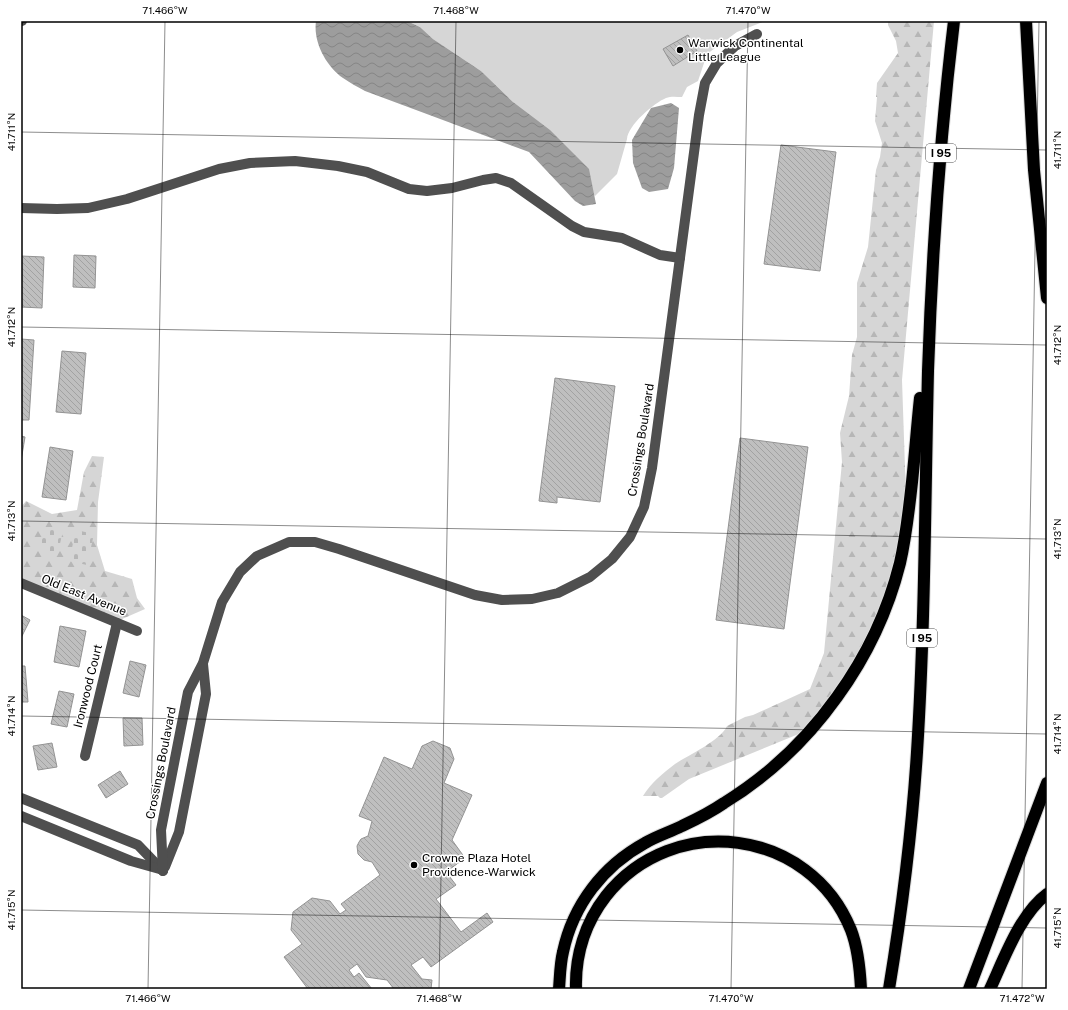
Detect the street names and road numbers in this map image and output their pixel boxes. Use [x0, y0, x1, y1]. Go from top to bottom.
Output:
road number: I 95 [926, 144, 956, 162]
street label: Crossings Boulavard [625, 383, 657, 497]
street label: Old East Avenue [39, 572, 129, 619]
road number: I 95 [907, 629, 937, 647]
street label: Ironwood Court [71, 642, 105, 729]
street label: Crossings Boulavard [143, 706, 179, 820]

